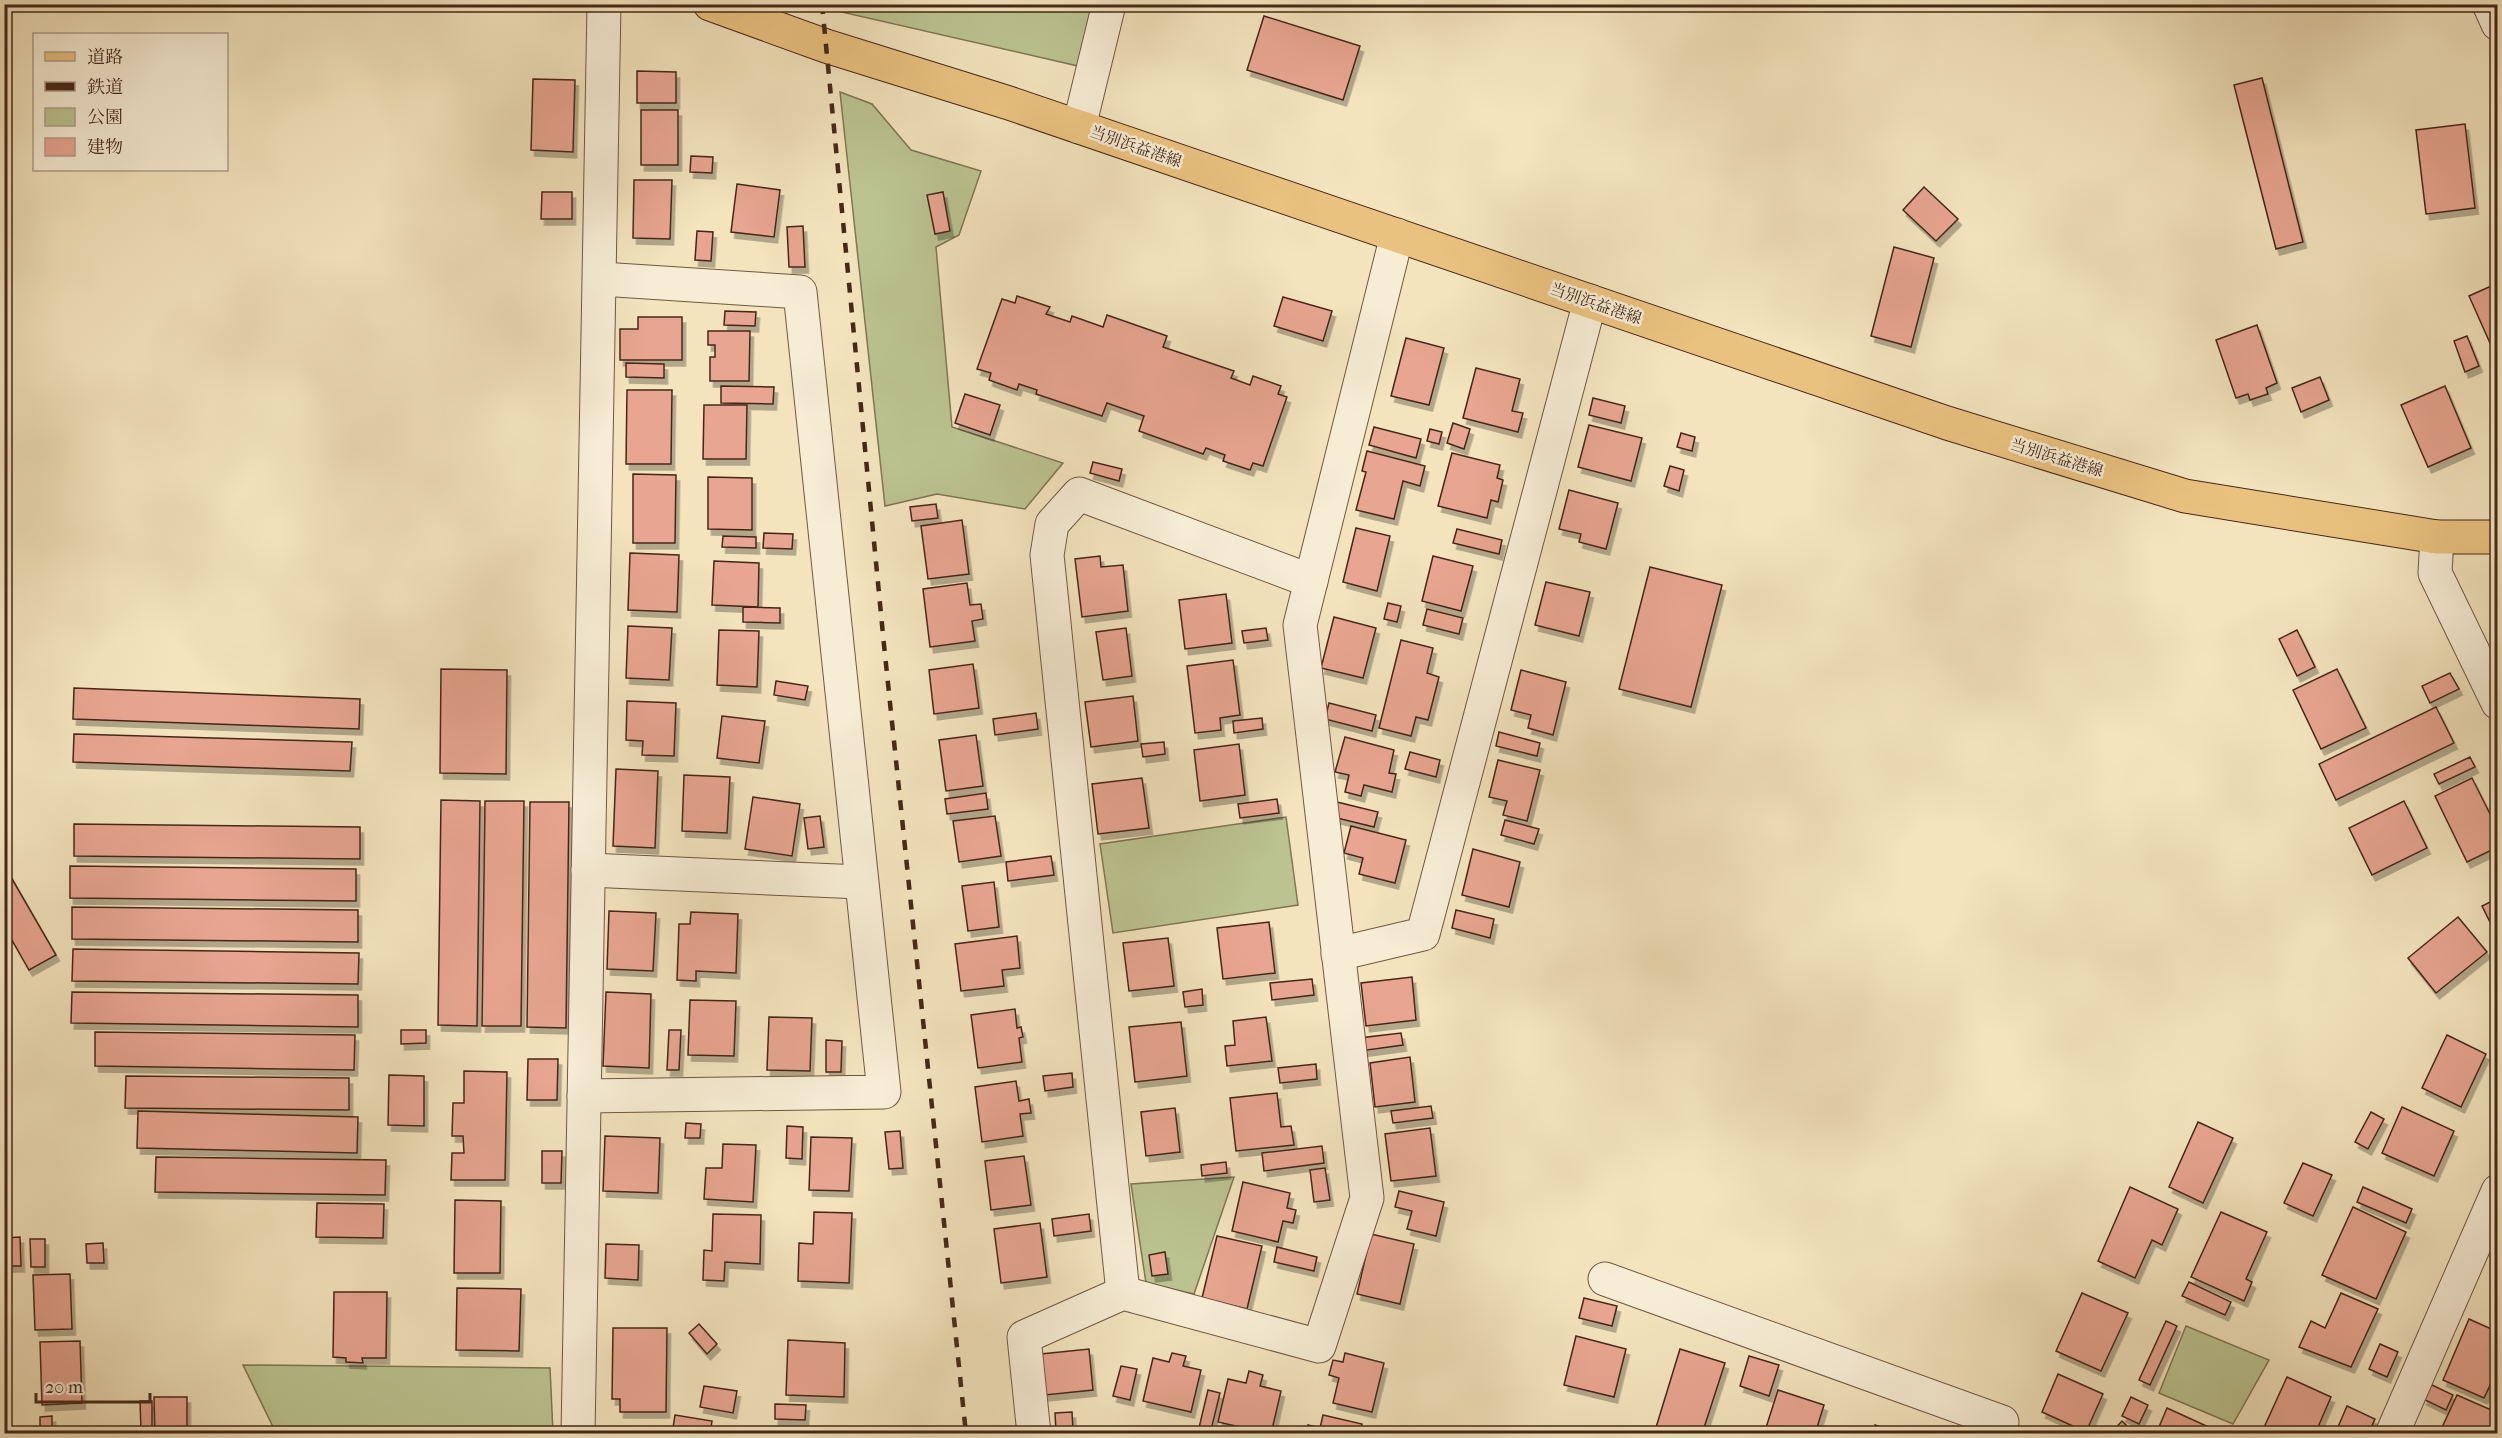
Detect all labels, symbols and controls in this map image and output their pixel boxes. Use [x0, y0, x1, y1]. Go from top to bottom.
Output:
legend [33, 33, 228, 171]
text: 道路 [87, 47, 123, 68]
text: 鉄道 [87, 77, 123, 98]
text: 公園 [87, 107, 123, 128]
street label: 当別浜益港線 [1087, 122, 1184, 171]
text: 建物 [87, 137, 123, 158]
street label: 当別浜益港線 [1547, 279, 1644, 328]
street label: 当別浜益港線 [2008, 434, 2106, 481]
scale bar [36, 1366, 150, 1404]
text: 20 m [45, 1377, 83, 1398]

